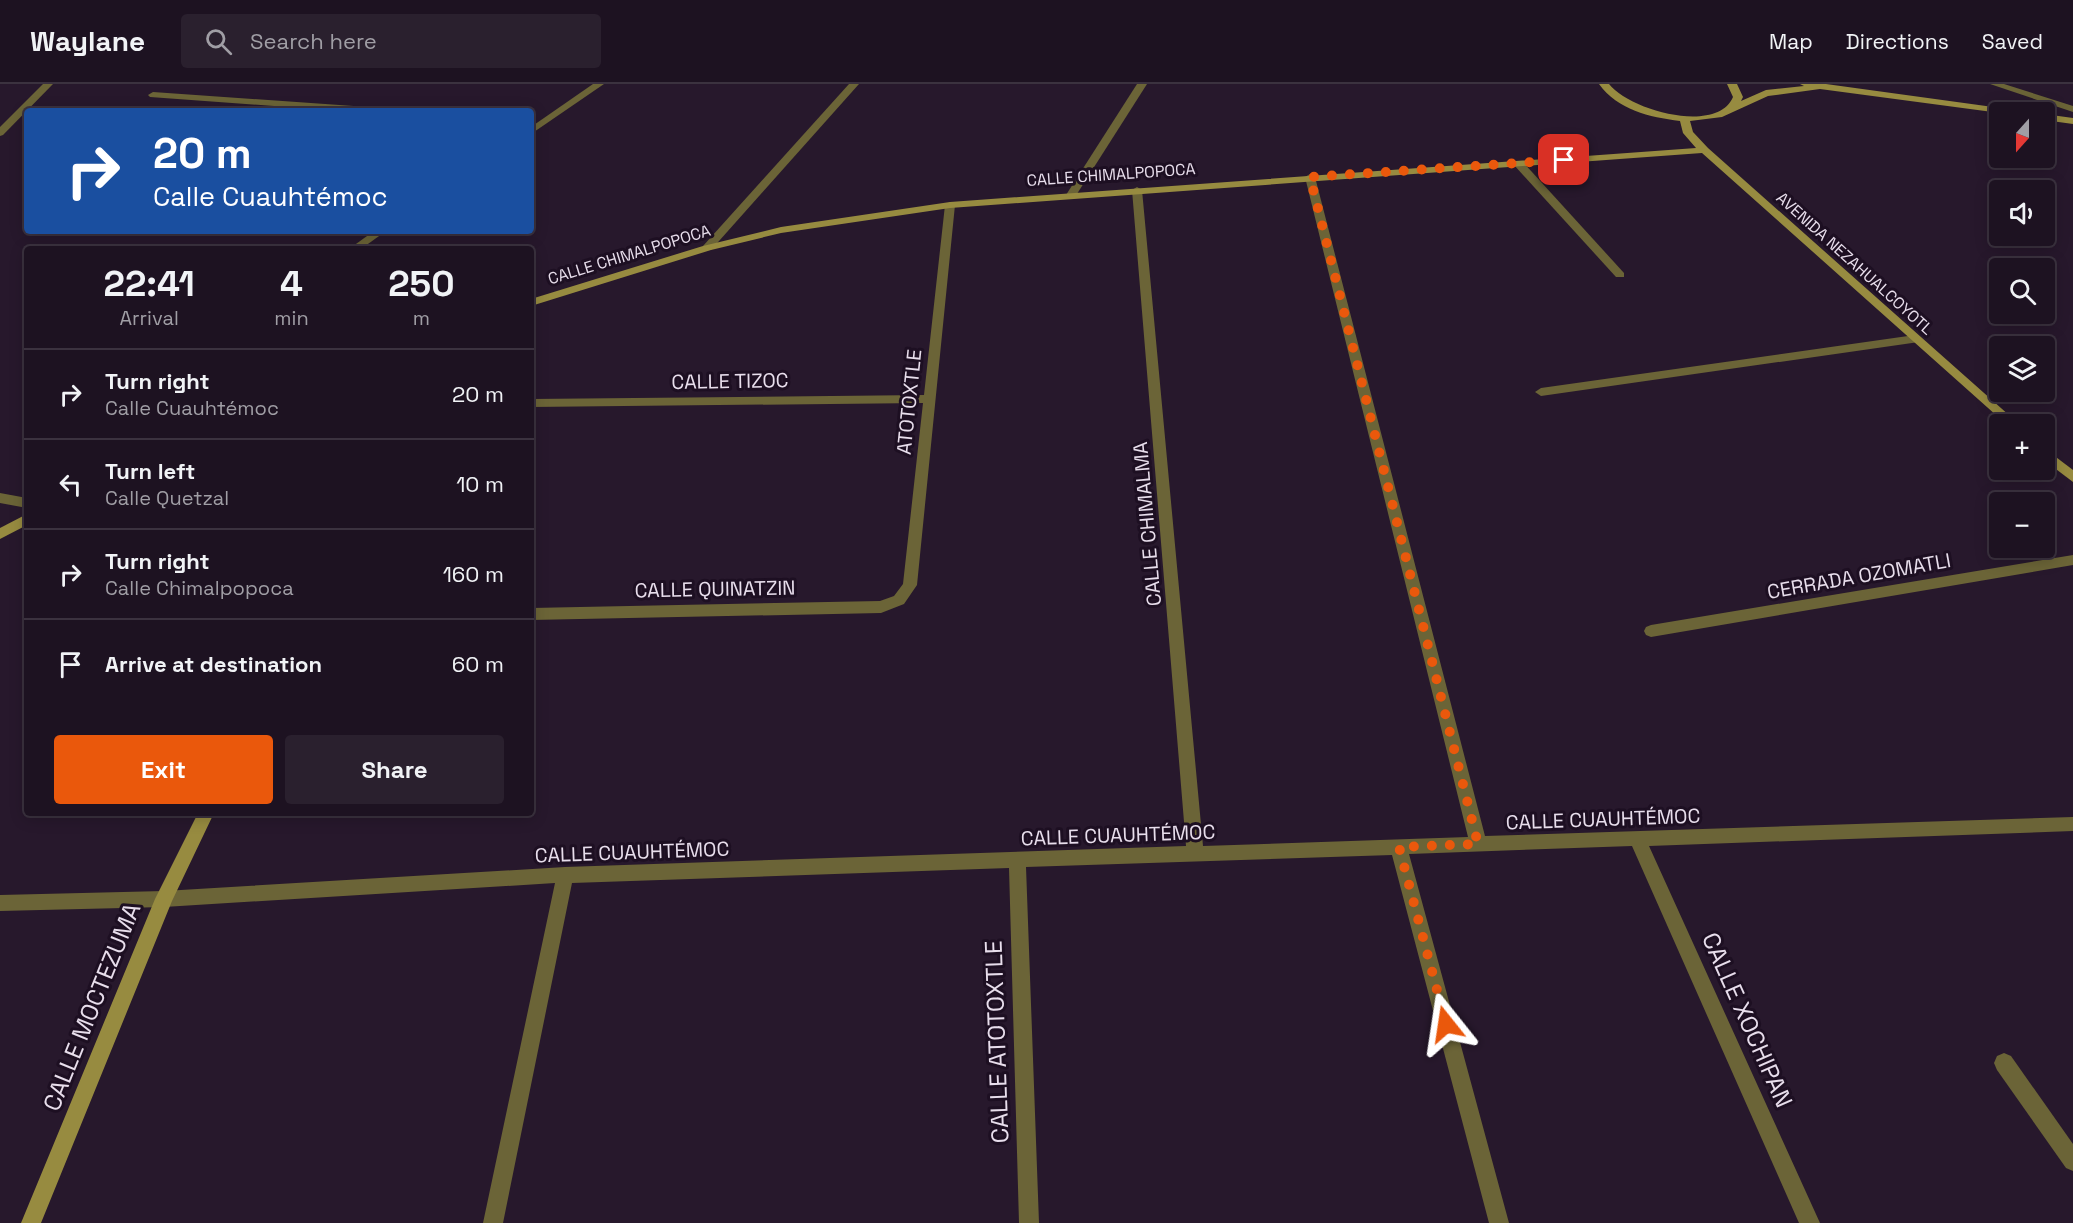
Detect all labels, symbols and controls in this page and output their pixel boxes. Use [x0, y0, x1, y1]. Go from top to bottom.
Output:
search box [181, 14, 601, 68]
text: Waylane [30, 23, 145, 59]
icon: search [202, 25, 235, 58]
text: Search here [250, 27, 377, 55]
text: Map [1769, 28, 1813, 55]
text: Directions [1846, 28, 1949, 55]
text: Saved [1982, 28, 2043, 55]
north arrow [1989, 102, 2055, 168]
map controls [1989, 102, 2055, 558]
text: 20 m [153, 127, 252, 180]
icon: right [54, 132, 132, 210]
pin [1538, 134, 1589, 185]
icon: arrive [1547, 143, 1580, 176]
street label: CALLE CHIMALPOPOCA [1026, 158, 1196, 191]
text: Calle Cuauhtémoc [153, 179, 388, 214]
button: sound [1989, 180, 2055, 246]
street label: AVENIDA NEZAHUALCOYOTL [1772, 187, 1938, 340]
street label: CALLE CHIMALPOPOCA [545, 220, 713, 289]
button: search [1989, 258, 2055, 324]
text: 22:41 [104, 261, 195, 307]
text: 4 [280, 261, 303, 307]
text: 250 [388, 261, 454, 307]
text: Arrival [119, 305, 179, 331]
text: min [274, 305, 309, 331]
text: m [413, 305, 430, 331]
button: layers [1989, 336, 2055, 402]
street label: ATOTOXTLE [891, 348, 927, 456]
text: Turn right [105, 367, 210, 395]
street label: CALLE TIZOC [671, 367, 789, 395]
icon: right [54, 378, 87, 411]
text: 20 m [452, 380, 504, 408]
text: Calle Cuauhtémoc [105, 395, 279, 421]
button: + [1989, 414, 2055, 480]
street label: CALLE CHIMALMA [1127, 440, 1167, 607]
text: Turn left [105, 457, 195, 485]
icon: left [54, 468, 87, 501]
text: 10 m [456, 470, 504, 498]
text: Calle Quetzal [105, 485, 229, 511]
button: − [1989, 492, 2055, 558]
text: Turn right [105, 547, 210, 575]
street label: CERRADA OZOMATLI [1765, 547, 1953, 605]
icon: right [54, 558, 87, 591]
text: 160 m [443, 560, 504, 588]
text: Calle Chimalpopoca [105, 575, 294, 601]
street label: CALLE QUINATZIN [634, 575, 796, 603]
icon: arrive [54, 648, 87, 681]
text: Arrive at destination [105, 650, 322, 678]
text: 60 m [452, 650, 504, 678]
button: Exit [54, 735, 273, 804]
button: Share [285, 735, 504, 804]
street label: CALLE CUAUHTÉMOC [1505, 803, 1701, 835]
street label: CALLE CUAUHTÉMOC [1020, 819, 1216, 851]
street label: CALLE CUAUHTÉMOC [534, 836, 730, 868]
street label: CALLE MOCTEZUMA [36, 898, 147, 1115]
street label: CALLE XOCHIPAN [1695, 928, 1800, 1112]
street label: CALLE ATOTOXTLE [977, 940, 1016, 1144]
position arrow [1414, 992, 1478, 1056]

